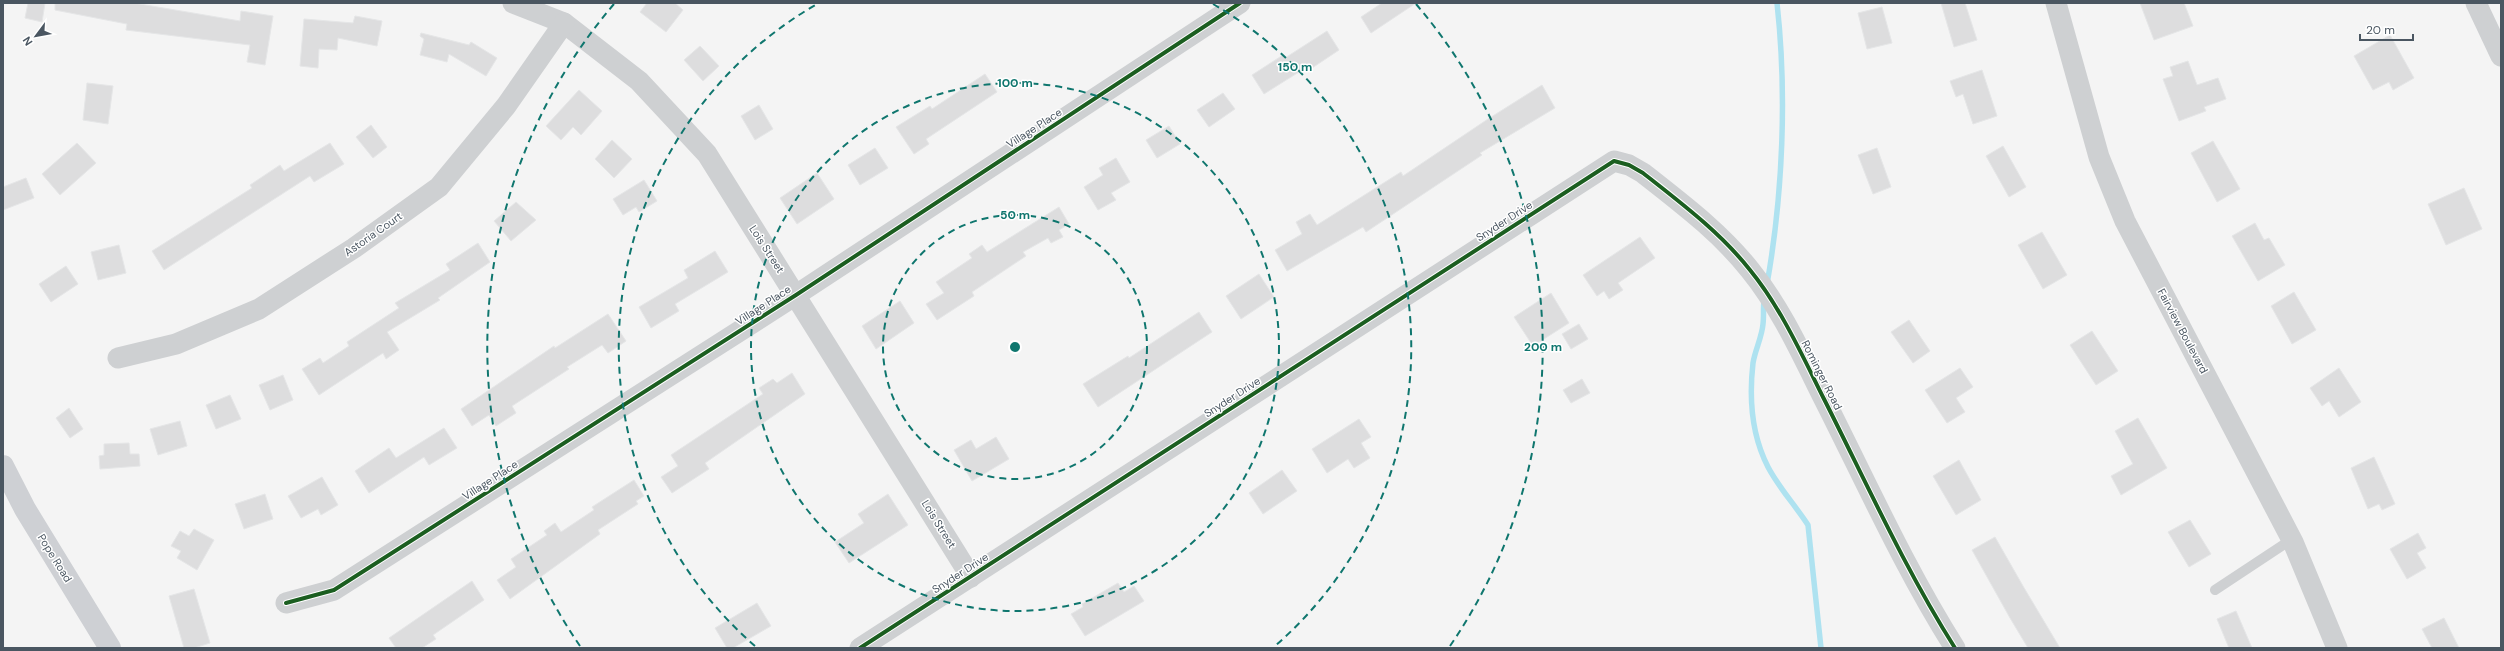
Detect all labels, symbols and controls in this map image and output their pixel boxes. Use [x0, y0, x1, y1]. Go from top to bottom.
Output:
north arrow [16, 16, 56, 56]
scale bar [2360, 16, 2413, 42]
text: 20 m [2366, 22, 2395, 38]
text: N [19, 34, 36, 48]
text: 150 m [1278, 59, 1312, 75]
text: 100 m [997, 75, 1033, 91]
street label: Village Place [1004, 105, 1064, 151]
street label: Snyder Drive [1473, 198, 1535, 244]
text: 50 m [1000, 207, 1030, 223]
street label: Astoria Court [341, 209, 405, 259]
street label: Lois Street [746, 222, 788, 276]
street label: Village Place [733, 282, 793, 328]
street label: Fairview Boulevard [2155, 286, 2211, 376]
street label: Rominger Road [1798, 338, 1846, 412]
text: 200 m [1524, 339, 1562, 355]
centre of rings [1008, 340, 1022, 354]
street label: Snyder Drive [1201, 374, 1263, 420]
street label: Village Place [460, 457, 520, 503]
street label: Lois Street [919, 497, 959, 551]
street label: Pope Road [35, 531, 75, 585]
street label: Snyder Drive [929, 550, 991, 596]

